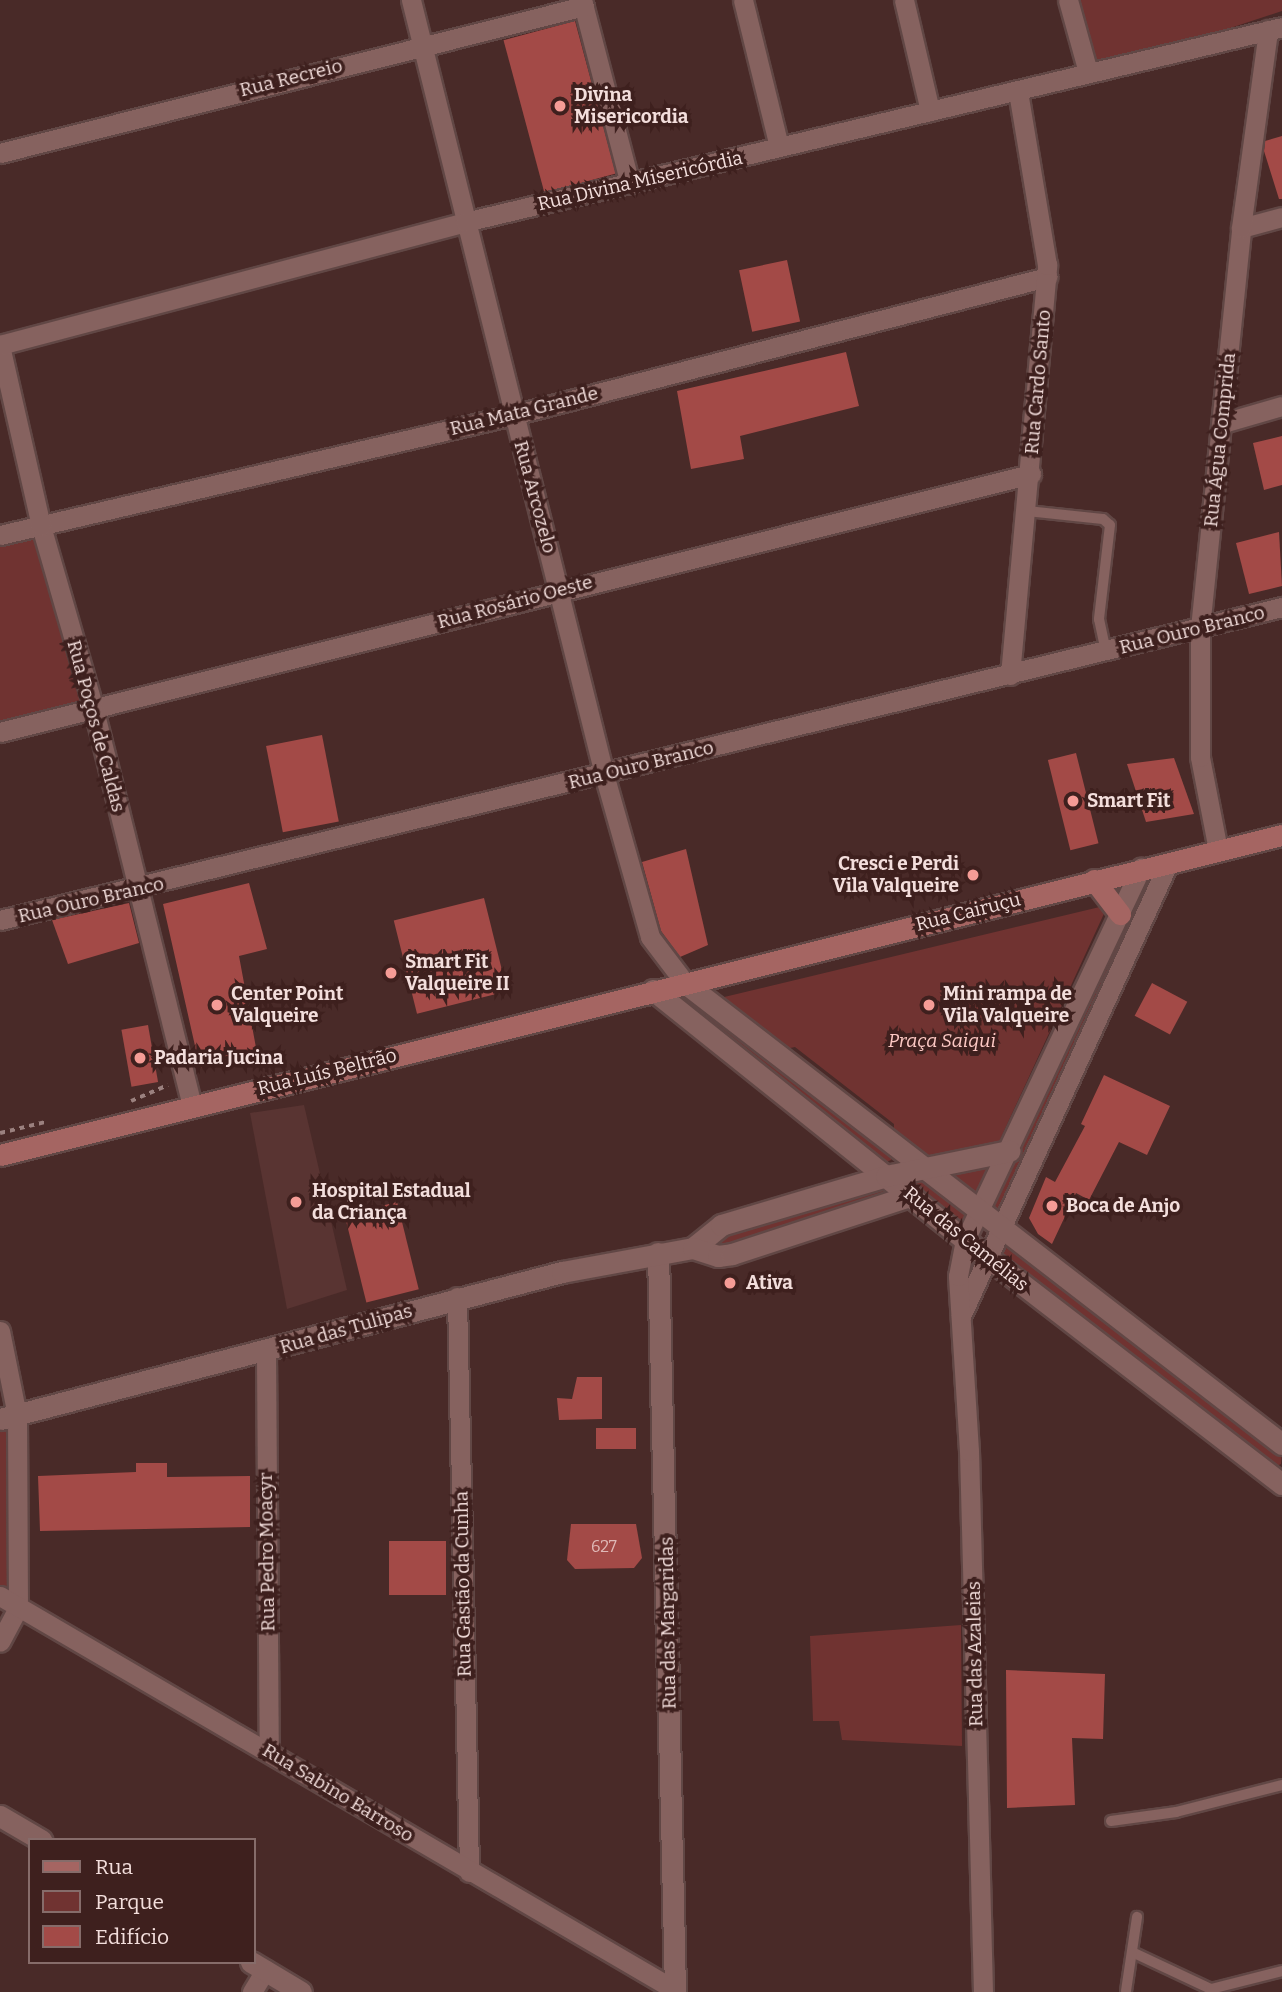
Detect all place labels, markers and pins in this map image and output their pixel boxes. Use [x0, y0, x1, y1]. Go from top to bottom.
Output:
place label: Divina Misericordia [574, 84, 688, 128]
marker: Divina Misericordia [552, 98, 568, 114]
place label: Smart Fit [1087, 790, 1171, 812]
marker: Smart Fit [1065, 793, 1081, 809]
place label: Cresci e Perdi Vila Valqueire [833, 853, 959, 897]
marker: Cresci e Perdi Vila Valqueire [965, 867, 981, 883]
place label: Smart Fit Valqueire II [405, 951, 510, 995]
marker: Smart Fit Valqueire II [383, 965, 399, 981]
place label: Center Point Valqueire [231, 983, 343, 1027]
place label: Mini rampa de Vila Valqueire [943, 983, 1072, 1027]
marker: Center Point Valqueire [209, 997, 225, 1013]
marker: Mini rampa de Vila Valqueire [921, 997, 937, 1013]
place label: Padaria Jucina [154, 1047, 283, 1069]
marker: Padaria Jucina [132, 1050, 148, 1066]
place label: Hospital Estadual da Criança [312, 1180, 471, 1224]
marker: Hospital Estadual da Criança [286, 1192, 306, 1212]
place label: Boca de Anjo [1066, 1195, 1180, 1217]
marker: Boca de Anjo [1044, 1198, 1060, 1214]
place label: Ativa [746, 1272, 793, 1294]
marker: Ativa [720, 1273, 740, 1293]

